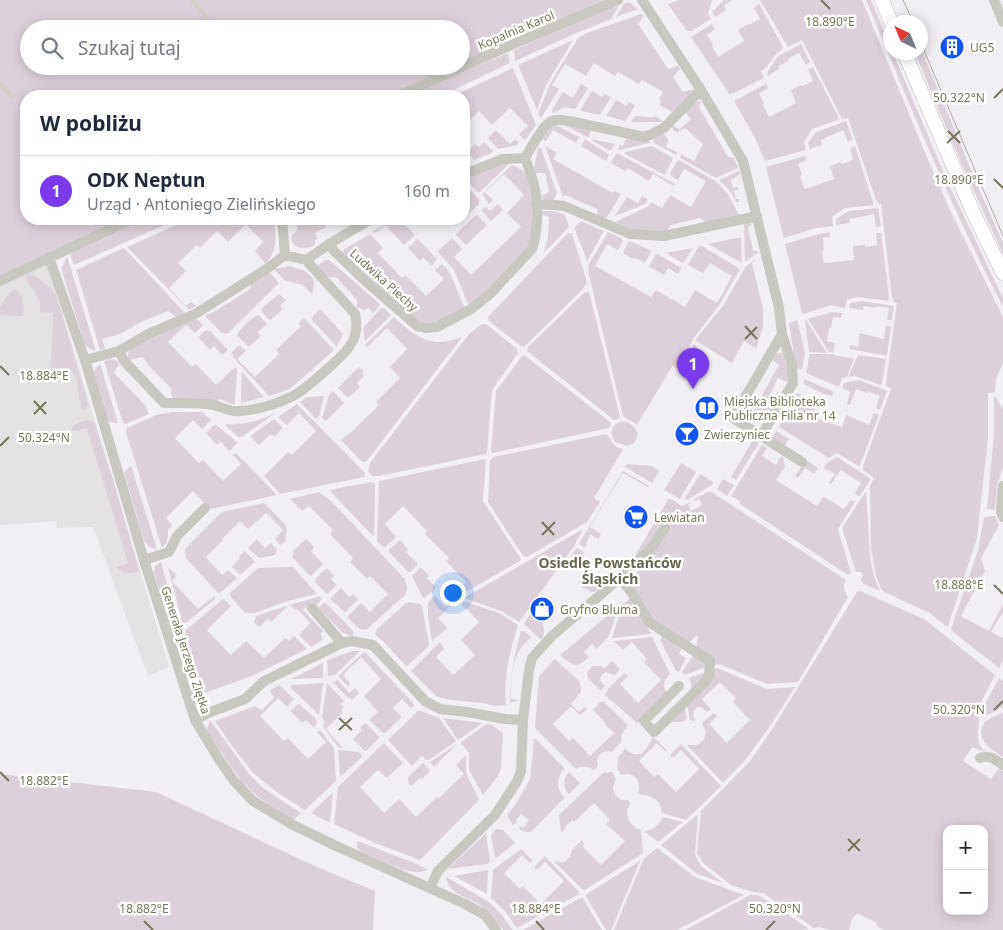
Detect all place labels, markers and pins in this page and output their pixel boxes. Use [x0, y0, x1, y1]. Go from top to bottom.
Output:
building icon: UG5 [939, 34, 965, 60]
place label: UG5 [970, 39, 995, 56]
pin: 1 [677, 348, 709, 389]
place label: Miejska Biblioteka Publiczna Filia nr 14 [724, 393, 836, 424]
library icon: Miejska Biblioteka Publiczna Filia nr 14 [694, 395, 720, 421]
bar icon: Zwierzyniec [674, 421, 700, 447]
place label: Zwierzyniec [704, 426, 770, 443]
supermarket icon: Lewiatan [623, 504, 649, 530]
place label: Lewiatan [654, 509, 705, 526]
shop icon: Gryfno Bluma [529, 596, 555, 622]
place label: Gryfno Bluma [560, 601, 638, 618]

